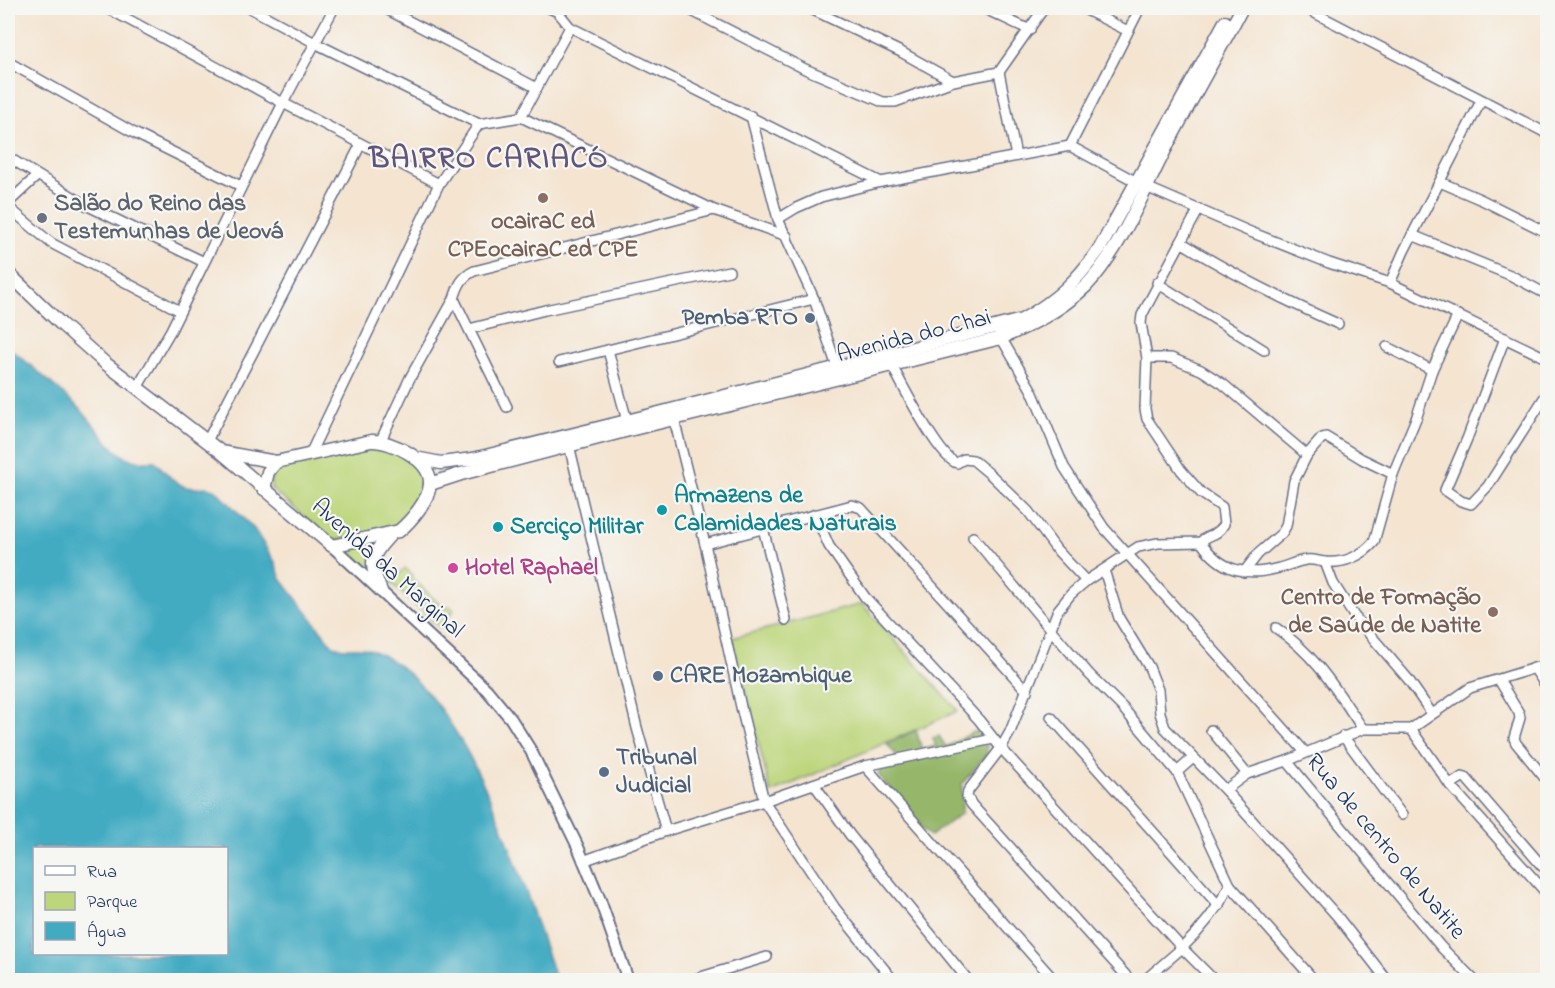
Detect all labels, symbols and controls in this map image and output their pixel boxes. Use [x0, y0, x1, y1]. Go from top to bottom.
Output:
district label: BAIRRO CARIACÓ [367, 138, 609, 182]
place label: Salão do Reino das Testemunhas de Jeová [54, 187, 284, 250]
marker: ocairaC ed CPEocairaC ed CPE [536, 191, 550, 205]
place label: ocairaC ed CPEocairaC ed CPE [448, 205, 638, 268]
marker: Salão do Reino das Testemunhas de Jeová [35, 211, 49, 225]
place label: Pemba RTO [682, 301, 798, 336]
street label: Avenida do Chai [833, 301, 995, 373]
marker: Pemba RTO [803, 311, 817, 325]
place label: Armazens de Calamidades Naturais [674, 479, 897, 542]
street label: Avenida da Marginal [303, 491, 471, 647]
marker: Armazens de Calamidades Naturais [655, 503, 669, 517]
place label: Serciço Militar [510, 510, 644, 545]
marker: Serciço Militar [491, 520, 505, 534]
place label: Hotel Raphael [465, 551, 598, 586]
marker: Hotel Raphael [446, 561, 460, 575]
place label: Centro de Formação de Saúde de Natite [1281, 581, 1482, 644]
marker: Centro de Formação de Saúde de Natite [1486, 605, 1500, 619]
place label: CARE Mozambique [670, 659, 853, 694]
marker: CARE Mozambique [651, 669, 665, 683]
place label: Tribunal Judicial [616, 741, 697, 804]
street label: Rua de centro de Natite [1296, 746, 1474, 948]
marker: Tribunal Judicial [597, 765, 611, 779]
legend [33, 847, 228, 955]
text: Rua [87, 860, 117, 886]
text: Parque [87, 890, 138, 916]
text: Água [87, 920, 126, 947]

